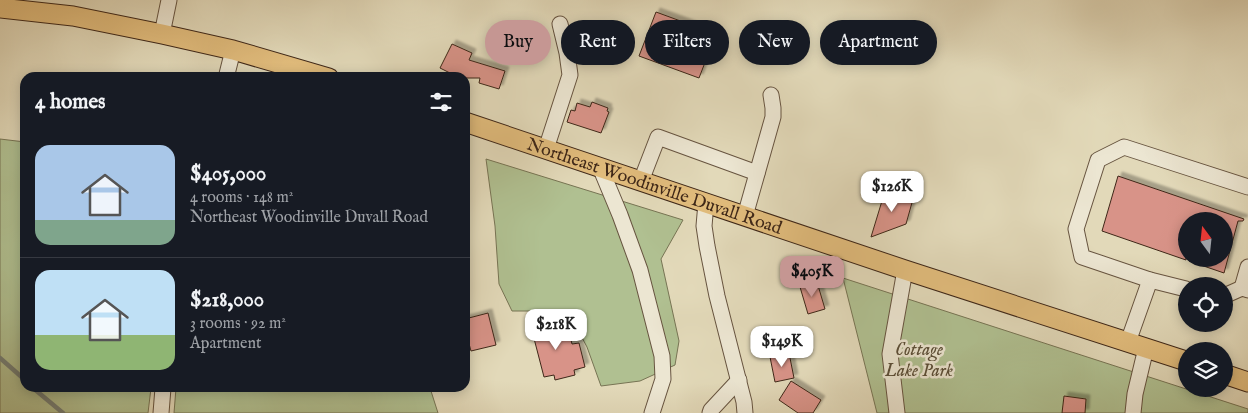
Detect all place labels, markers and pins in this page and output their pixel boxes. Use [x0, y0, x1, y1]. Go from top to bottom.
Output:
pin: $126K [857, 170, 927, 213]
pin: $405K [777, 256, 847, 298]
pin: $218K [521, 308, 591, 351]
pin: $149K [747, 326, 817, 368]

